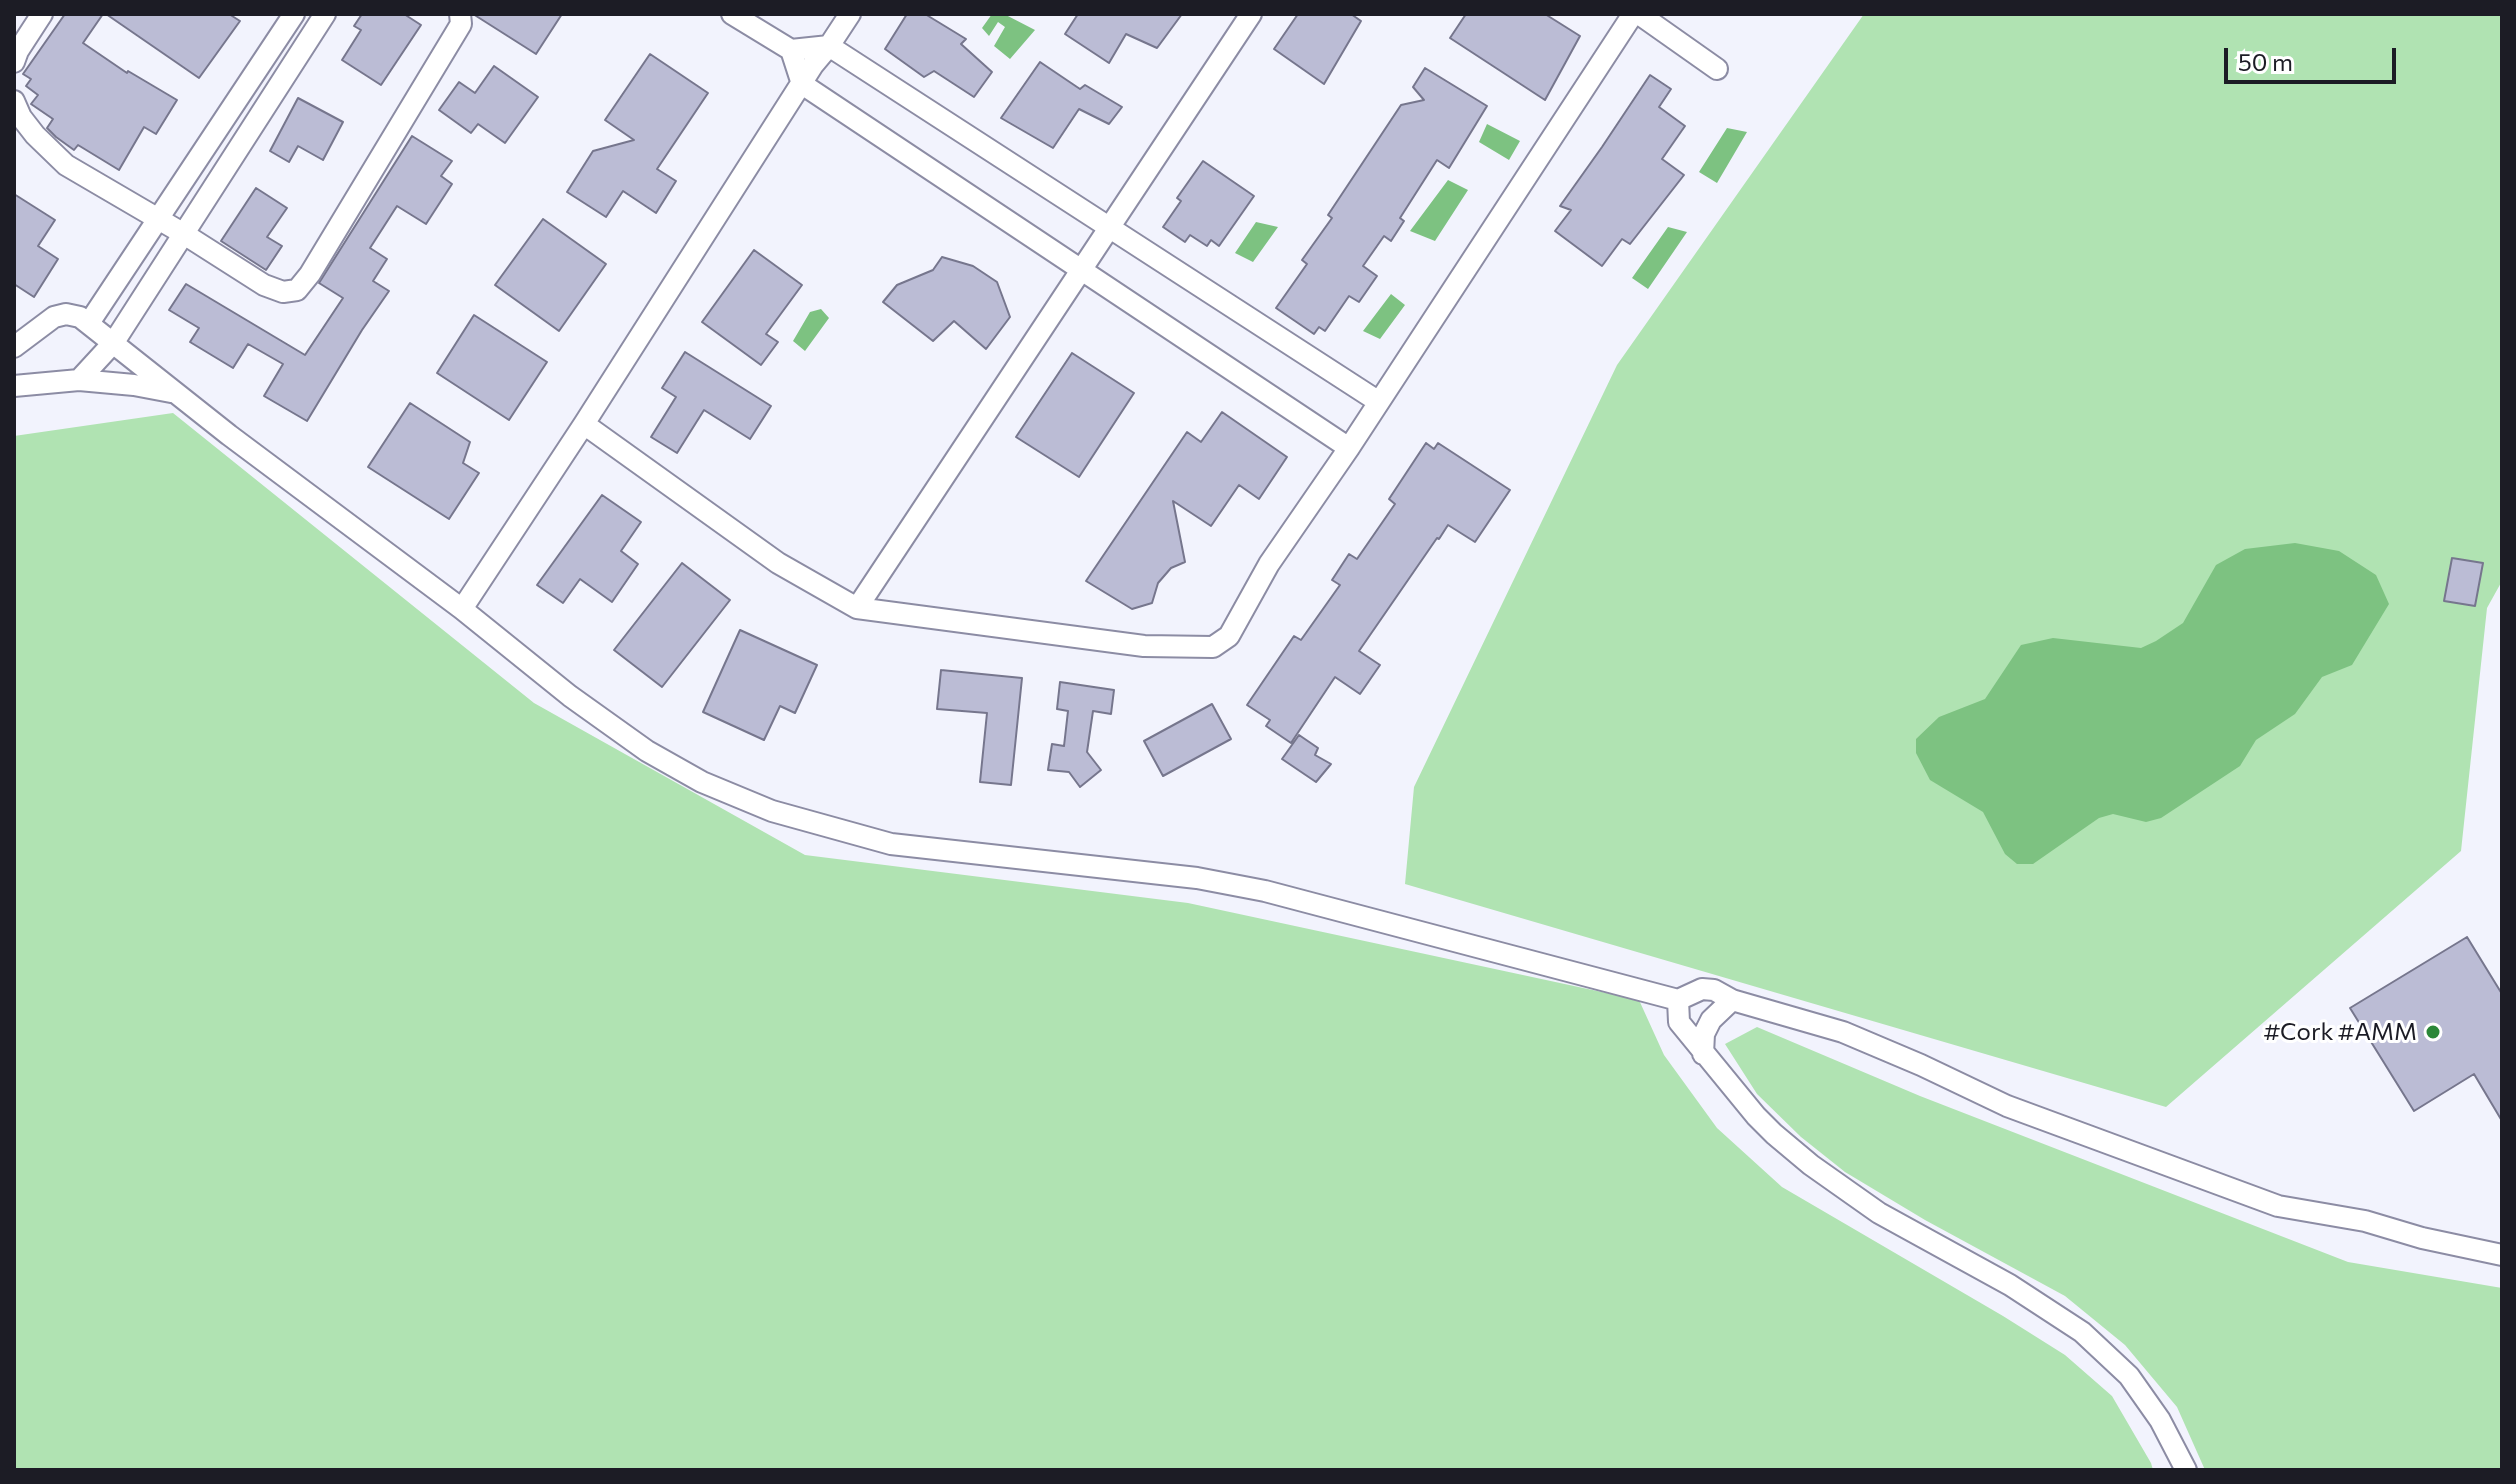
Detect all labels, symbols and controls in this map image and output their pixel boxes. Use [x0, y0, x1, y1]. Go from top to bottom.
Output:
scale bar [2228, 32, 2400, 82]
text: 50 m [2238, 47, 2293, 76]
place label: #Cork #AMM [2264, 1018, 2417, 1046]
marker: #Cork #AMM [2424, 1023, 2442, 1041]

